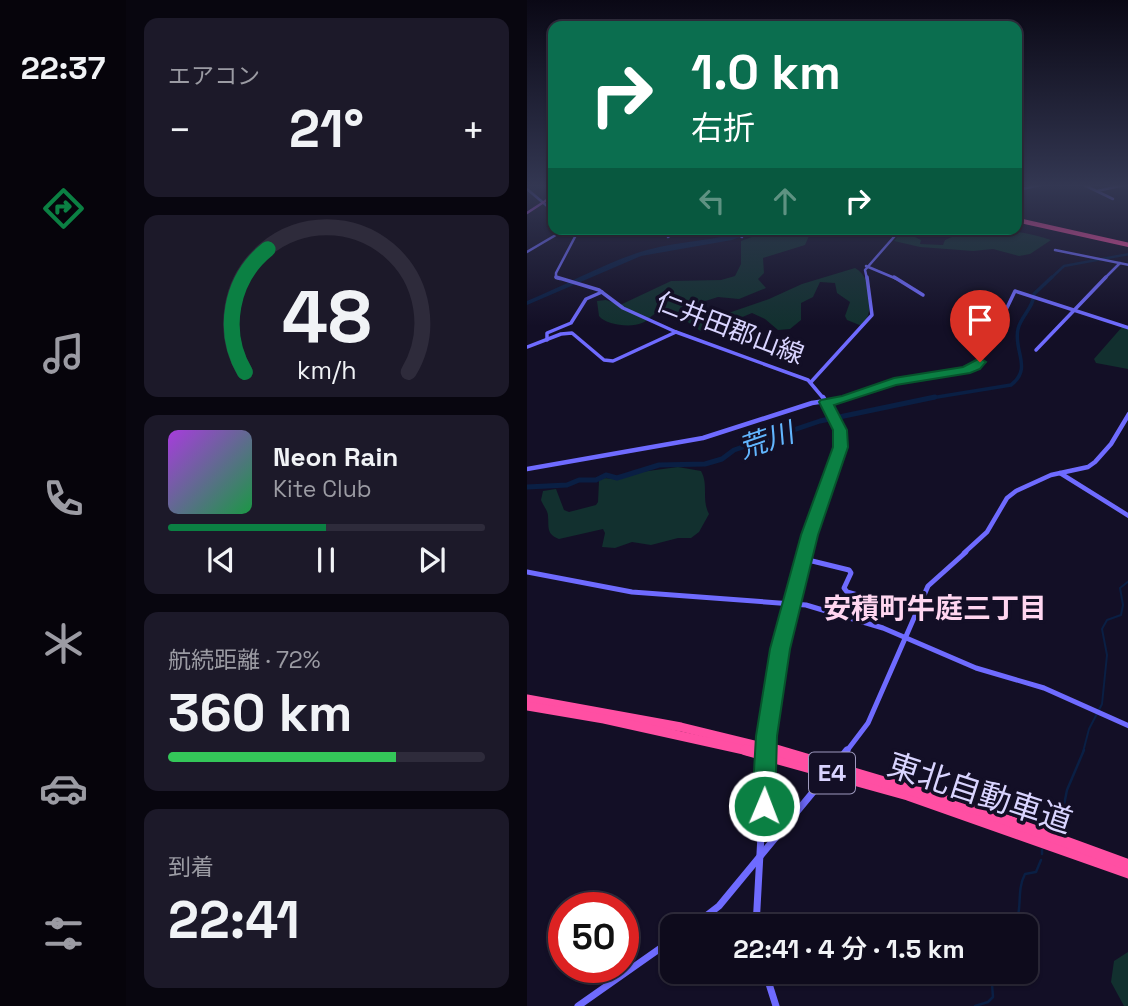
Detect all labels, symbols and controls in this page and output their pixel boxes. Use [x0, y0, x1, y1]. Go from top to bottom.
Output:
text: 1.0 km [691, 41, 841, 103]
text: 22:37 [21, 48, 105, 88]
icon: right [576, 49, 667, 140]
text: エアコン [168, 61, 260, 91]
text: 21° [289, 96, 364, 162]
text: − [168, 106, 192, 154]
text: + [461, 106, 485, 154]
text: 右折 [691, 108, 755, 148]
icon: left [693, 182, 731, 220]
icon: ahead [766, 182, 804, 220]
icon: right [839, 182, 877, 220]
icon: directions [39, 184, 88, 233]
text: 48 [282, 270, 371, 363]
street label: 仁井田郡山線 [651, 284, 809, 372]
pin [950, 290, 1010, 362]
icon: arrive [961, 301, 999, 339]
icon: music [39, 329, 88, 378]
text: km/h [297, 354, 356, 386]
water label: 荒川 [734, 413, 801, 466]
text: Neon Rain [273, 440, 398, 474]
icon: phone [39, 474, 88, 523]
text: Kite Club [273, 474, 372, 504]
icon: previous [202, 541, 240, 579]
icon: pause [307, 541, 345, 579]
icon: next [413, 541, 451, 579]
district label: 安積町牛庭三丁目 [823, 590, 1047, 626]
icon: climate [39, 619, 88, 668]
text: 航続距離 · 72% [168, 645, 321, 675]
text: 360 km [168, 680, 352, 746]
street label: 東北自動車道 [883, 744, 1077, 842]
road number: E4 [809, 752, 855, 794]
icon: car [39, 764, 88, 813]
position arrow [727, 769, 801, 843]
text: 到着 [168, 852, 214, 882]
text: 22:41 [168, 887, 300, 953]
speed limit sign: 50 [548, 892, 639, 983]
icon: filters [39, 909, 88, 958]
text: 22:41 · 4 分 · 1.5 km [733, 932, 965, 966]

